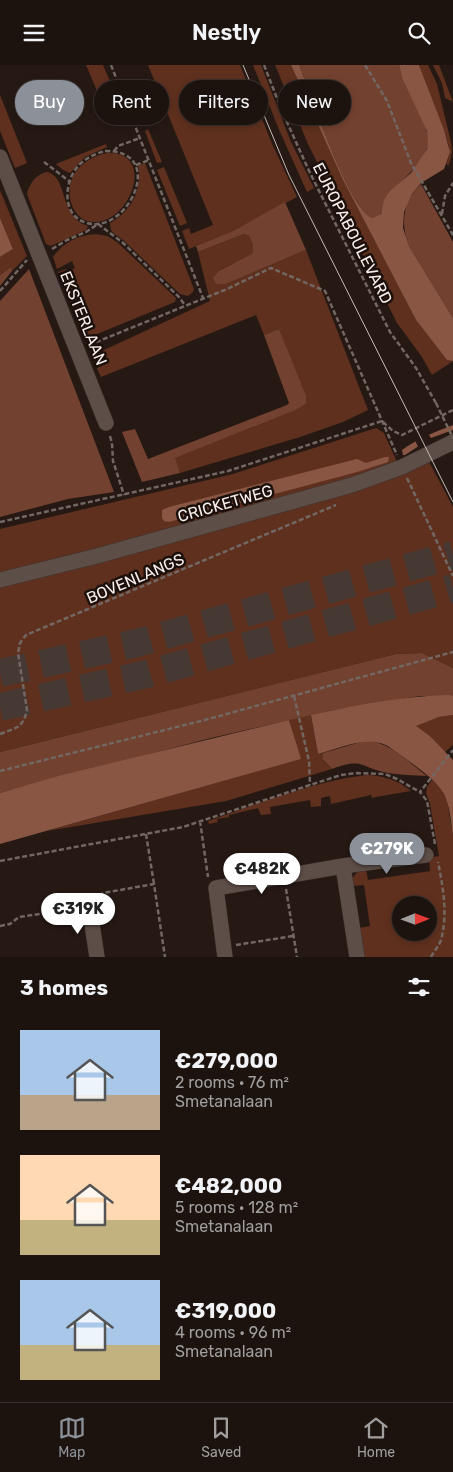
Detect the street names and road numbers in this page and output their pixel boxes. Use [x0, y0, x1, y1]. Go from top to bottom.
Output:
street label: EUROPABOULEVARD [309, 160, 396, 307]
street label: EKSTERLAAN [56, 268, 111, 368]
street label: CRICKETWEG [175, 481, 275, 526]
street label: BOVENLANGS [84, 549, 187, 608]

